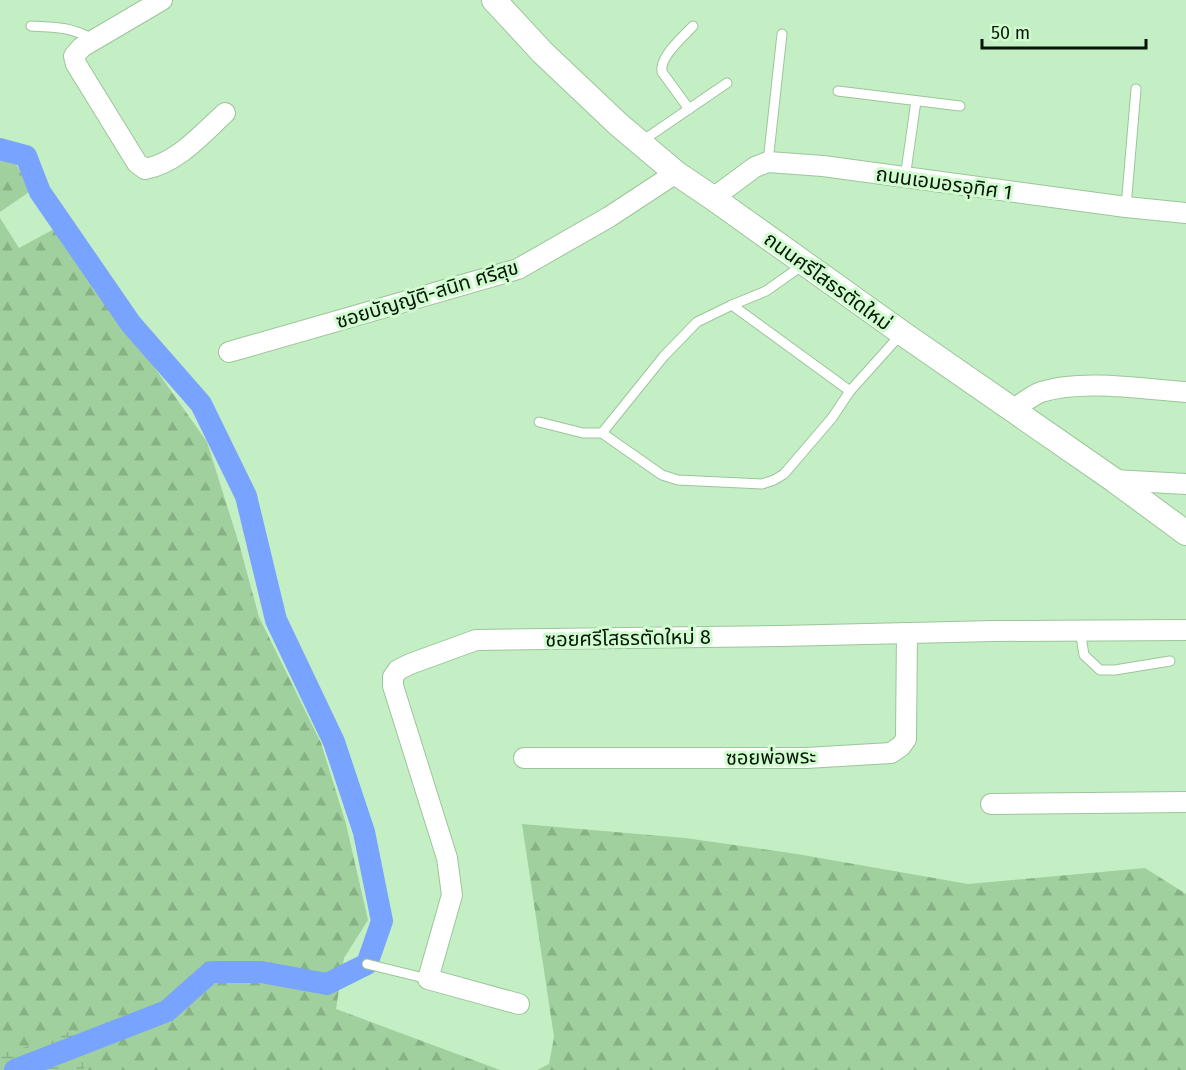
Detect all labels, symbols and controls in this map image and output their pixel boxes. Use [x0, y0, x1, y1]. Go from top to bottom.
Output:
scale bar [982, 12, 1146, 50]
text: 50 m [991, 22, 1030, 44]
street label: ถนนเอมอรอุทิศ 1 [874, 162, 1014, 204]
street label: ถนนศรีโสธรตัดใหม่ [760, 227, 896, 335]
street label: ซอยบัญญัติ-สนิท ศรีสุข [333, 255, 521, 333]
street label: ซอยศรีโสธรตัดใหม่ 8 [545, 625, 711, 651]
street label: ซอยพ่อพระ [726, 744, 816, 770]

